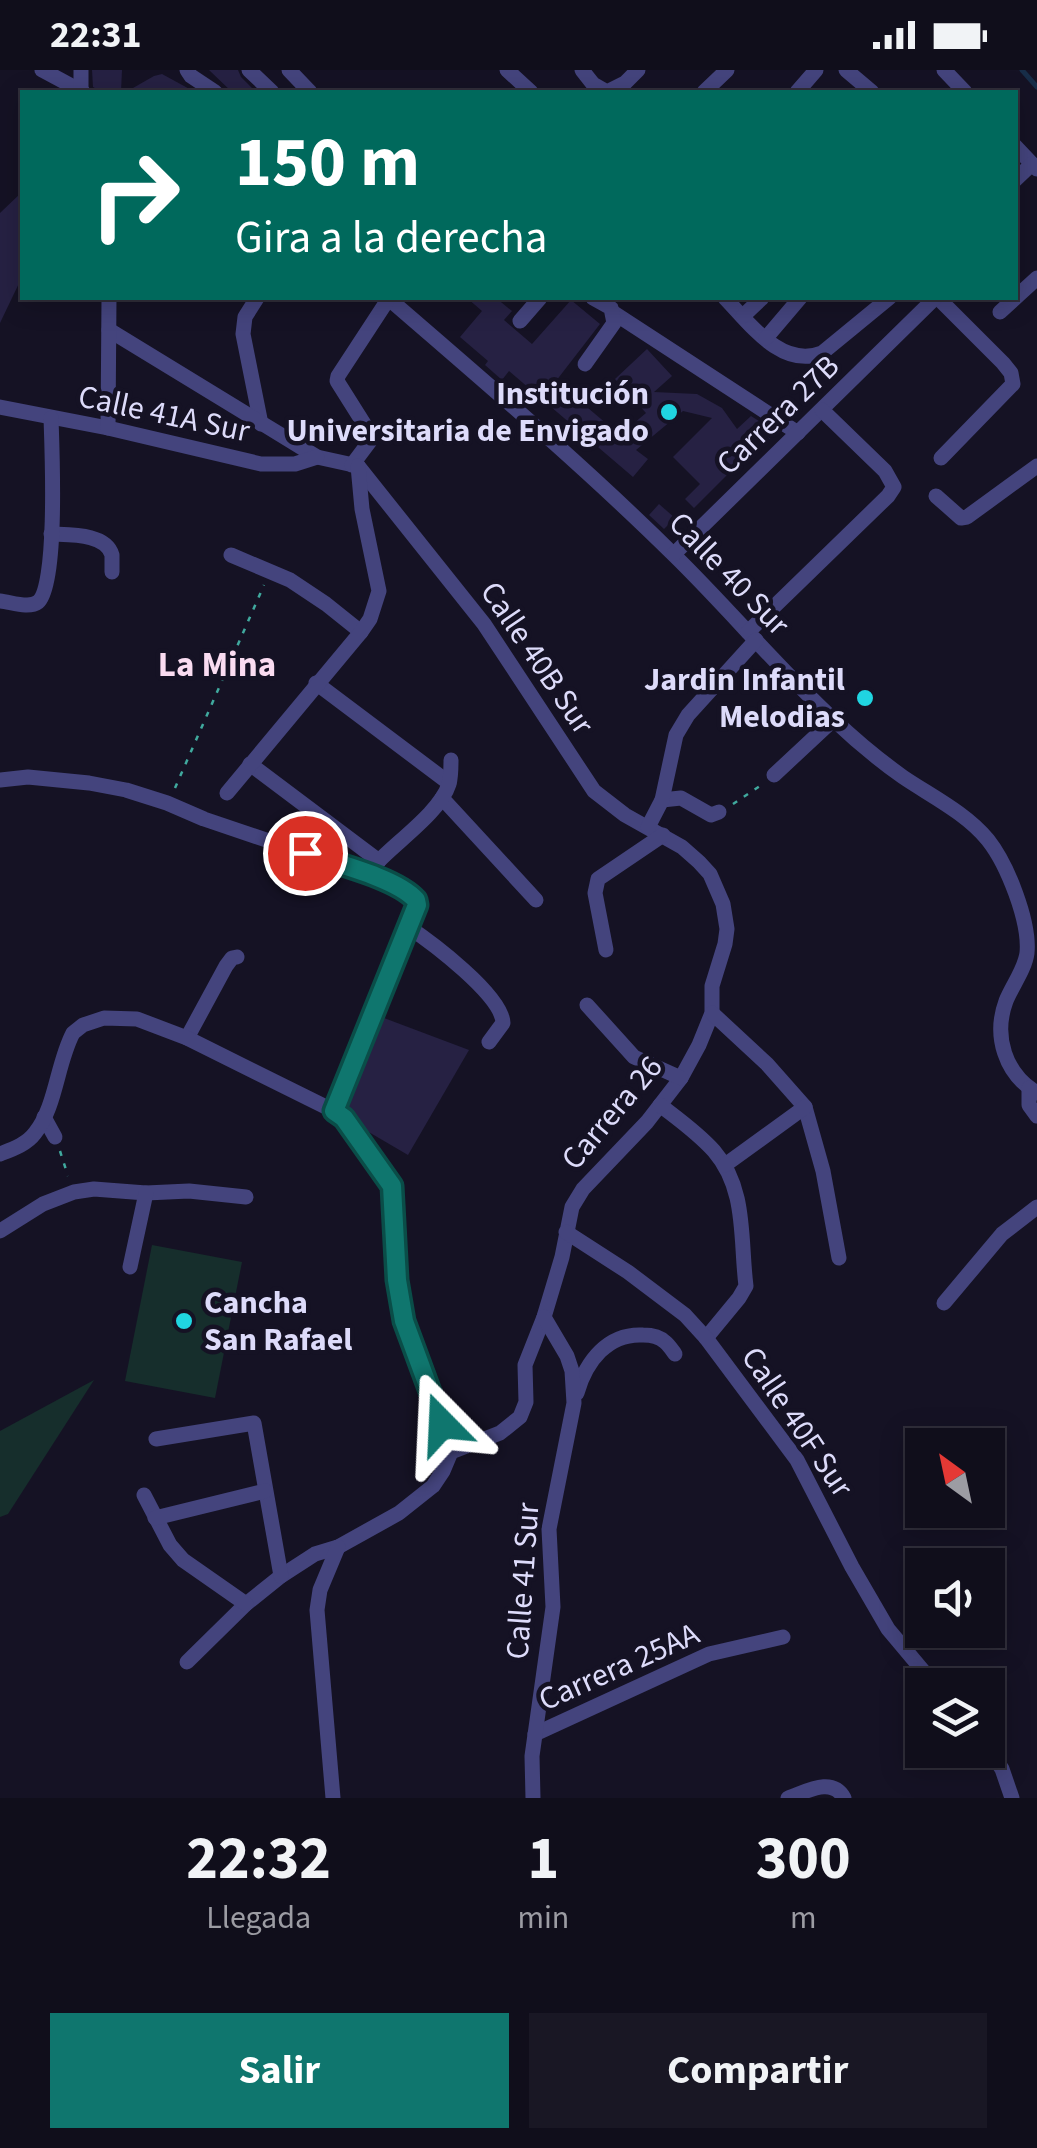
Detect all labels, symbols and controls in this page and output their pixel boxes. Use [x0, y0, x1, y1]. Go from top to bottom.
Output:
text: 22:31 [50, 8, 142, 62]
text: 150 m [235, 113, 420, 213]
icon: right [70, 130, 200, 260]
text: Gira a la derecha [235, 206, 547, 270]
street label: Carrera 27B [706, 344, 850, 486]
place label: Institución Universitaria de Envigado [287, 371, 649, 454]
street label: Calle 41A Sur [74, 373, 255, 455]
marker: Institución Universitaria de Envigado [658, 401, 680, 423]
street label: Calle 40 Sur [658, 502, 801, 647]
street label: Calle 40B Sur [469, 572, 606, 744]
district label: La Mina [158, 640, 276, 690]
place label: Jardin Infantil Melodias [644, 657, 845, 740]
marker: Jardin Infantil Melodias [854, 687, 876, 709]
pin [263, 811, 348, 896]
icon: arrive [278, 826, 333, 881]
street label: Carrera 26 [550, 1046, 674, 1180]
place label: Cancha San Rafael [204, 1280, 352, 1363]
marker: Cancha San Rafael [173, 1310, 195, 1332]
street label: Calle 40F Sur [730, 1338, 865, 1507]
position arrow [390, 1372, 494, 1476]
north arrow [905, 1428, 1005, 1528]
map controls [905, 1428, 1005, 1768]
street label: Calle 41 Sur [495, 1500, 551, 1661]
button: sound [905, 1548, 1005, 1648]
street label: Carrera 25AA [531, 1611, 707, 1723]
button: layers [905, 1668, 1005, 1768]
text: 22:32 [186, 1817, 331, 1902]
text: 1 [528, 1817, 559, 1902]
text: 300 [756, 1817, 851, 1902]
text: Llegada [206, 1895, 311, 1941]
text: min [517, 1895, 569, 1941]
text: m [790, 1895, 816, 1941]
button: Salir [50, 2013, 509, 2128]
button: Compartir [529, 2013, 987, 2128]

